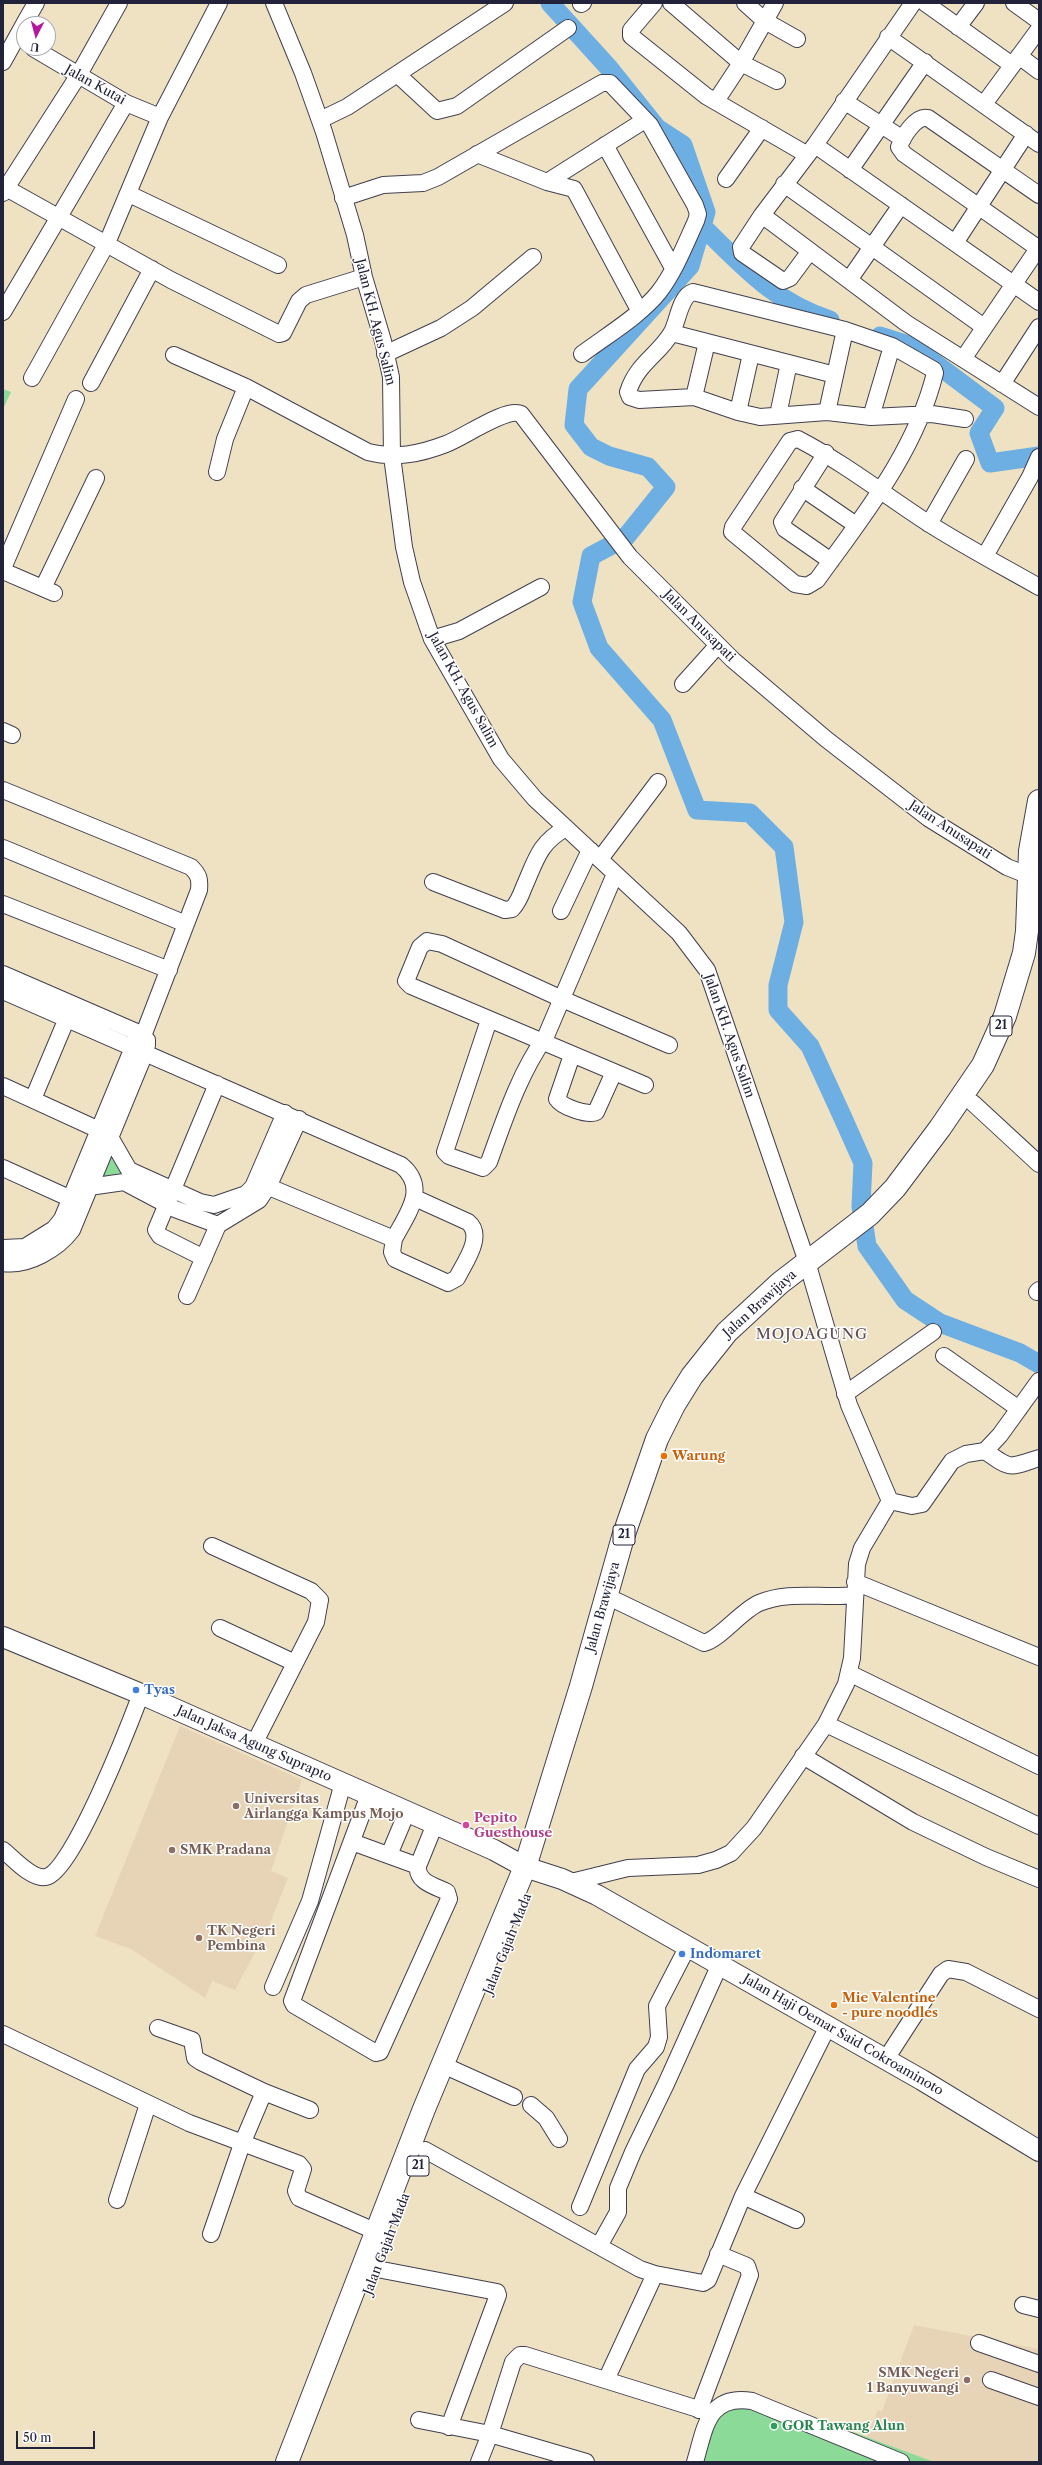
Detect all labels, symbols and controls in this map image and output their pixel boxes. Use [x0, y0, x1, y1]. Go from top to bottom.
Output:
north arrow [16, 16, 56, 56]
text: U [30, 40, 40, 54]
street label: Jalan Kutai [62, 62, 128, 108]
street label: Jalan KH. Agus Salim [352, 257, 398, 387]
street label: Jalan Anusapati [660, 587, 738, 665]
street label: Jalan KH. Agus Salim [425, 629, 501, 751]
street label: Jalan Anusapati [906, 797, 994, 863]
street label: Jalan KH. Agus Salim [700, 972, 758, 1100]
road number: 21 [990, 1016, 1012, 1036]
street label: Jalan Brawijaya [720, 1267, 800, 1341]
district label: MOJOAGUNG [756, 1326, 868, 1344]
place label: Warung [672, 1448, 725, 1464]
marker: Warung [659, 1451, 669, 1461]
road number: 21 [613, 1525, 635, 1545]
street label: Jalan Brawijaya [583, 1560, 623, 1654]
place label: Tyas [144, 1682, 175, 1698]
marker: Tyas [131, 1685, 141, 1695]
street label: Jalan Jaksa Agung Suprapto [174, 1703, 334, 1785]
place label: Universitas Airlangga Kampus Mojo [244, 1791, 404, 1822]
marker: Universitas Airlangga Kampus Mojo [231, 1801, 241, 1811]
place label: Pepito Guesthouse [474, 1810, 552, 1841]
marker: Pepito Guesthouse [461, 1820, 471, 1830]
place label: SMK Pradana [180, 1842, 271, 1858]
marker: SMK Pradana [167, 1845, 177, 1855]
street label: Jalan Gajah Mada [481, 1891, 535, 1997]
place label: TK Negeri Pembina [207, 1923, 276, 1954]
marker: TK Negeri Pembina [194, 1933, 204, 1943]
place label: Indomaret [690, 1946, 761, 1962]
marker: Indomaret [677, 1949, 687, 1959]
street label: Jalan Haji Oemar Said Cokroaminoto [740, 1971, 946, 2099]
place label: Mie Valentine - pure noodles [842, 1990, 938, 2021]
marker: Mie Valentine - pure noodles [829, 2000, 839, 2010]
road number: 21 [407, 2156, 429, 2176]
street label: Jalan Gajah Mada [360, 2191, 414, 2297]
place label: SMK Negeri 1 Banyuwangi [867, 2365, 959, 2396]
marker: SMK Negeri 1 Banyuwangi [962, 2375, 972, 2385]
place label: GOR Tawang Alun [782, 2418, 905, 2434]
marker: GOR Tawang Alun [769, 2421, 779, 2431]
scale bar [18, 2423, 97, 2449]
text: 50 m [23, 2430, 52, 2445]

